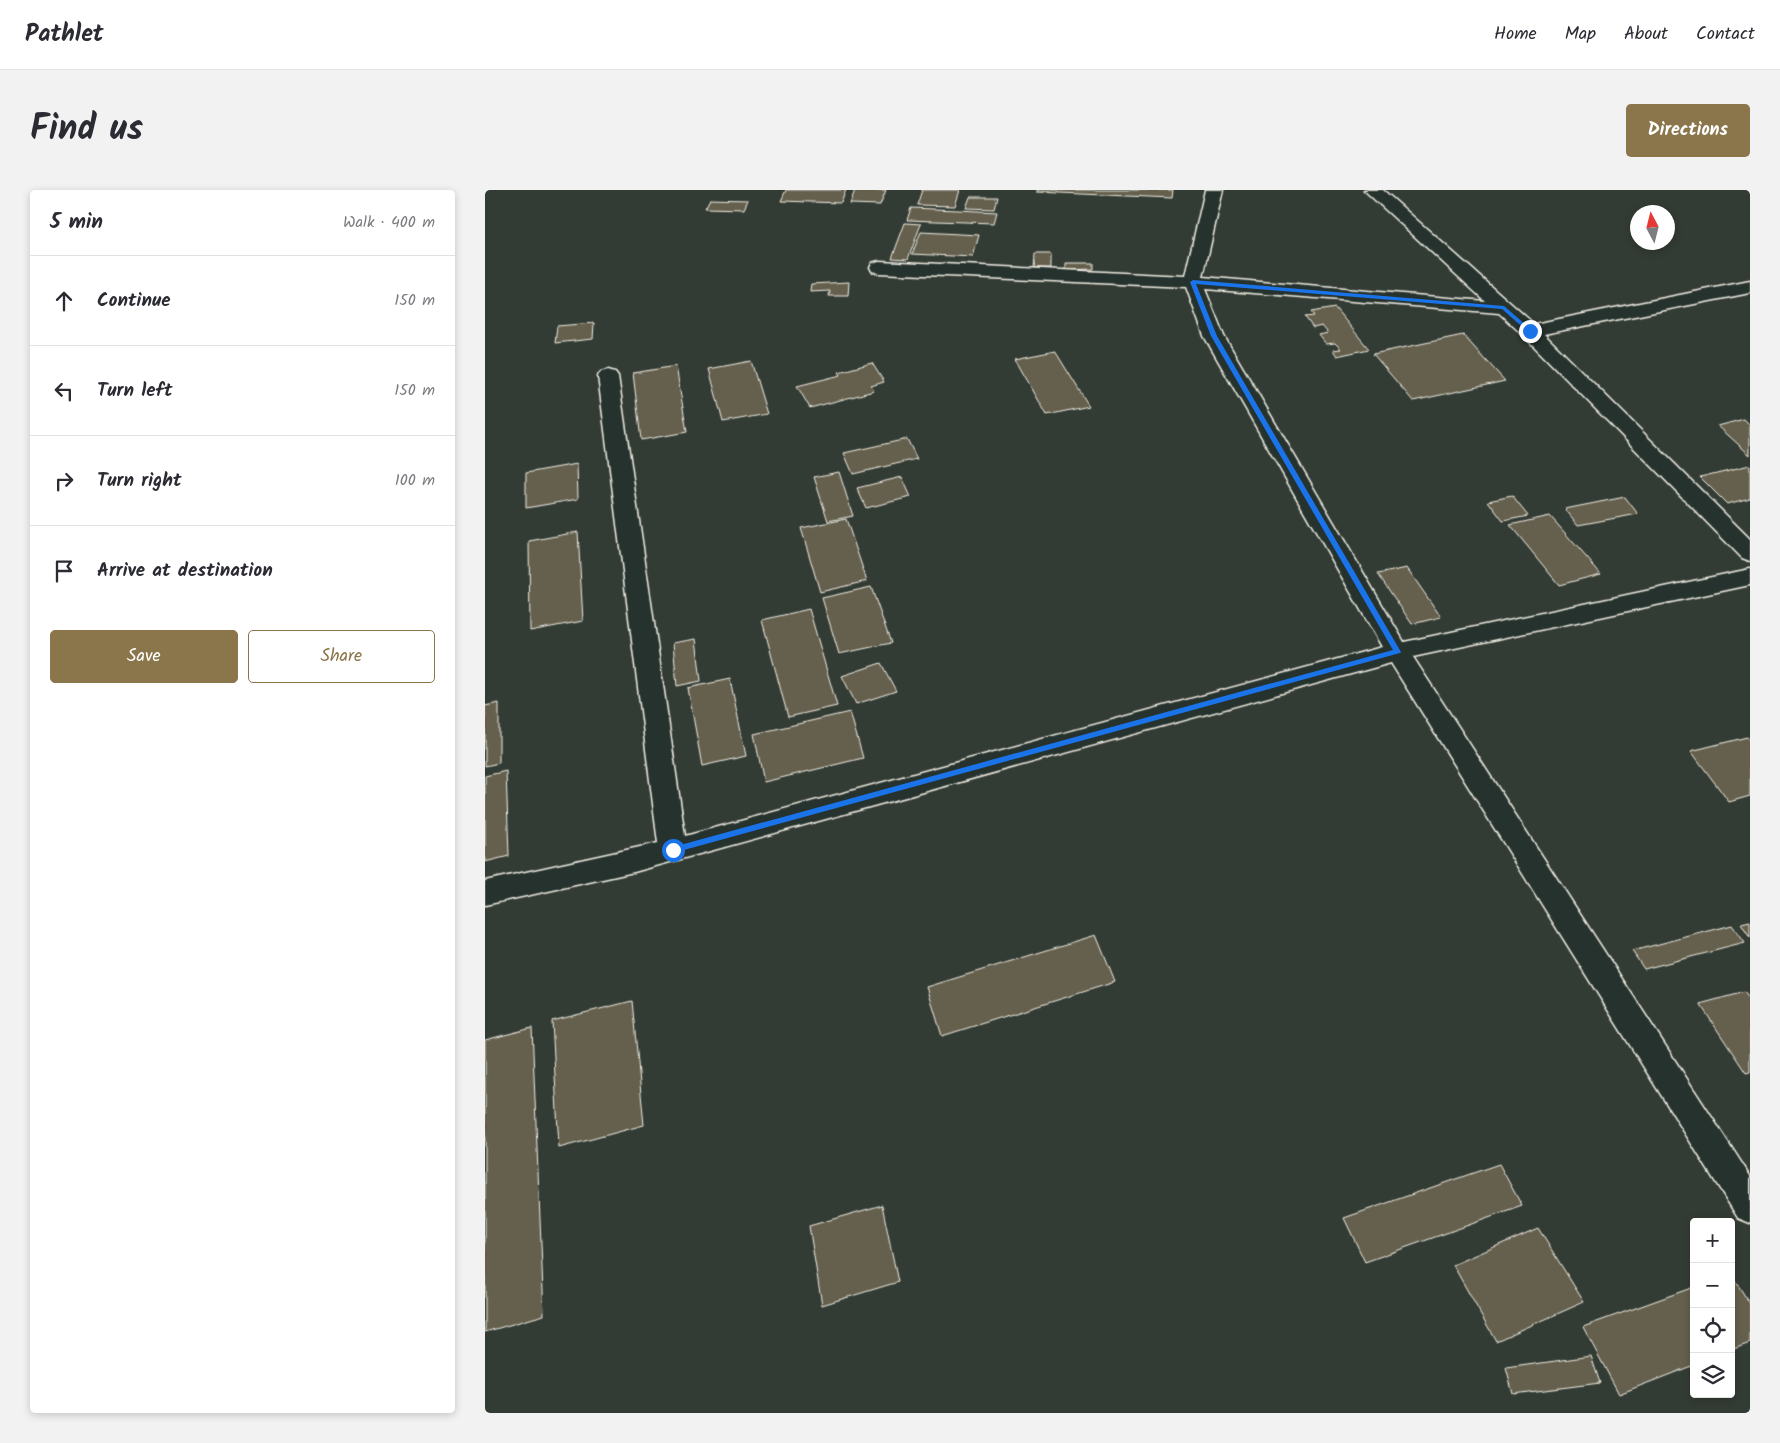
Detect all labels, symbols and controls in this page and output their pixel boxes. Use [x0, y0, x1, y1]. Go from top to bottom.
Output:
text: Pathlet [25, 15, 104, 54]
text: Home [1494, 20, 1537, 49]
text: Map [1565, 20, 1596, 49]
text: About [1624, 20, 1668, 49]
text: Contact [1696, 20, 1755, 49]
text: Find us [30, 102, 143, 158]
button: Directions [1626, 104, 1750, 157]
north arrow [1630, 205, 1675, 250]
text: 5 min [50, 206, 103, 239]
text: Walk · 400 m [343, 210, 435, 235]
text: Continue [97, 286, 170, 316]
icon: ahead [50, 287, 78, 315]
text: 150 m [394, 288, 435, 313]
route end [1519, 320, 1542, 343]
text: Turn left [97, 376, 172, 406]
icon: left [50, 377, 78, 405]
text: 150 m [394, 378, 435, 403]
text: Turn right [97, 466, 182, 496]
icon: right [50, 467, 78, 495]
text: 100 m [395, 468, 435, 493]
text: Arrive at destination [97, 556, 273, 586]
icon: arrive [50, 557, 78, 585]
button: Save [50, 630, 238, 683]
button: Share [248, 630, 435, 683]
route start [662, 839, 685, 862]
map controls [1690, 1218, 1735, 1398]
button: + [1690, 1218, 1735, 1263]
button: − [1690, 1263, 1735, 1308]
button: locate [1690, 1308, 1735, 1353]
button: layers [1690, 1353, 1735, 1398]

